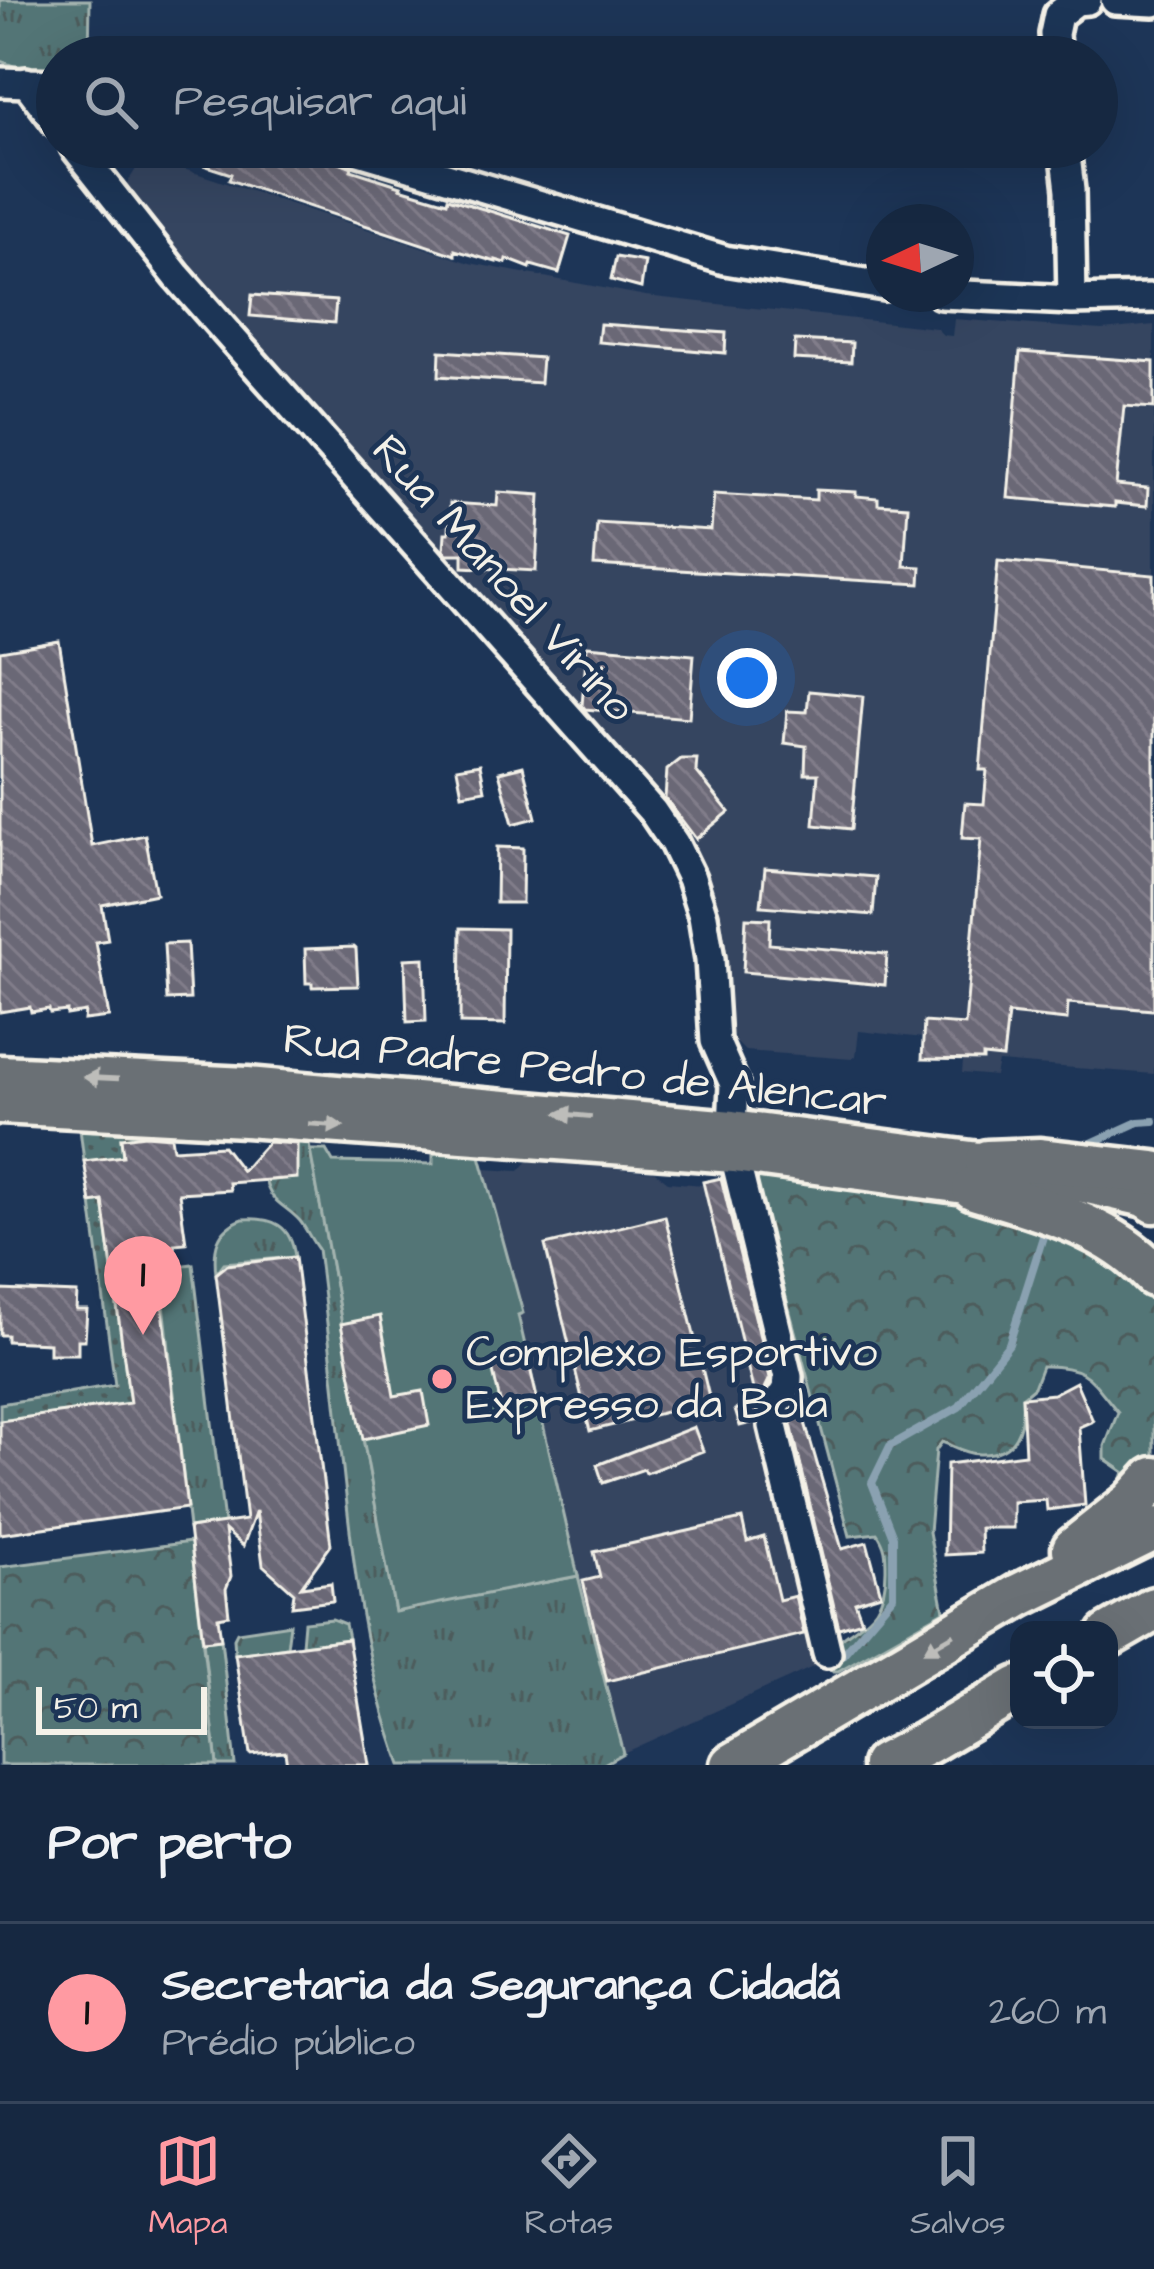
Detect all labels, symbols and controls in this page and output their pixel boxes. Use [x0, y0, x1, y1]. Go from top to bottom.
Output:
search box [36, 36, 1118, 168]
icon: search [78, 69, 144, 135]
text: Pesquisar aqui [174, 71, 466, 133]
north arrow [866, 204, 974, 312]
street label: Rua Manoel Virino [357, 422, 649, 736]
your location [717, 648, 777, 708]
street label: Rua Padre Pedro de Alencar [280, 1008, 890, 1134]
one-way arrow [81, 1068, 119, 1087]
one-way arrow [555, 1105, 592, 1124]
one-way arrow [308, 1115, 345, 1134]
pin: 1 [104, 1236, 182, 1335]
place label: Complexo Esportivo Expresso da Bola [466, 1322, 877, 1436]
marker: Complexo Esportivo Expresso da Bola [429, 1366, 455, 1392]
map controls [1010, 1621, 1118, 1729]
button: locate [1010, 1621, 1118, 1729]
one-way arrow [922, 1631, 956, 1652]
scale bar [36, 1681, 207, 1734]
text: 50 m [54, 1685, 137, 1731]
text: Por perto [48, 1808, 291, 1879]
text: Secretaria da Segurança Cidadã [162, 1955, 840, 2017]
text: 1 [85, 1986, 90, 2040]
text: 260 m [989, 1986, 1106, 2040]
text: Prédio público [162, 2017, 415, 2071]
tab: Mapa [148, 2128, 228, 2246]
tab: Rotas [524, 2128, 613, 2246]
tab: Salvos [910, 2128, 1006, 2246]

